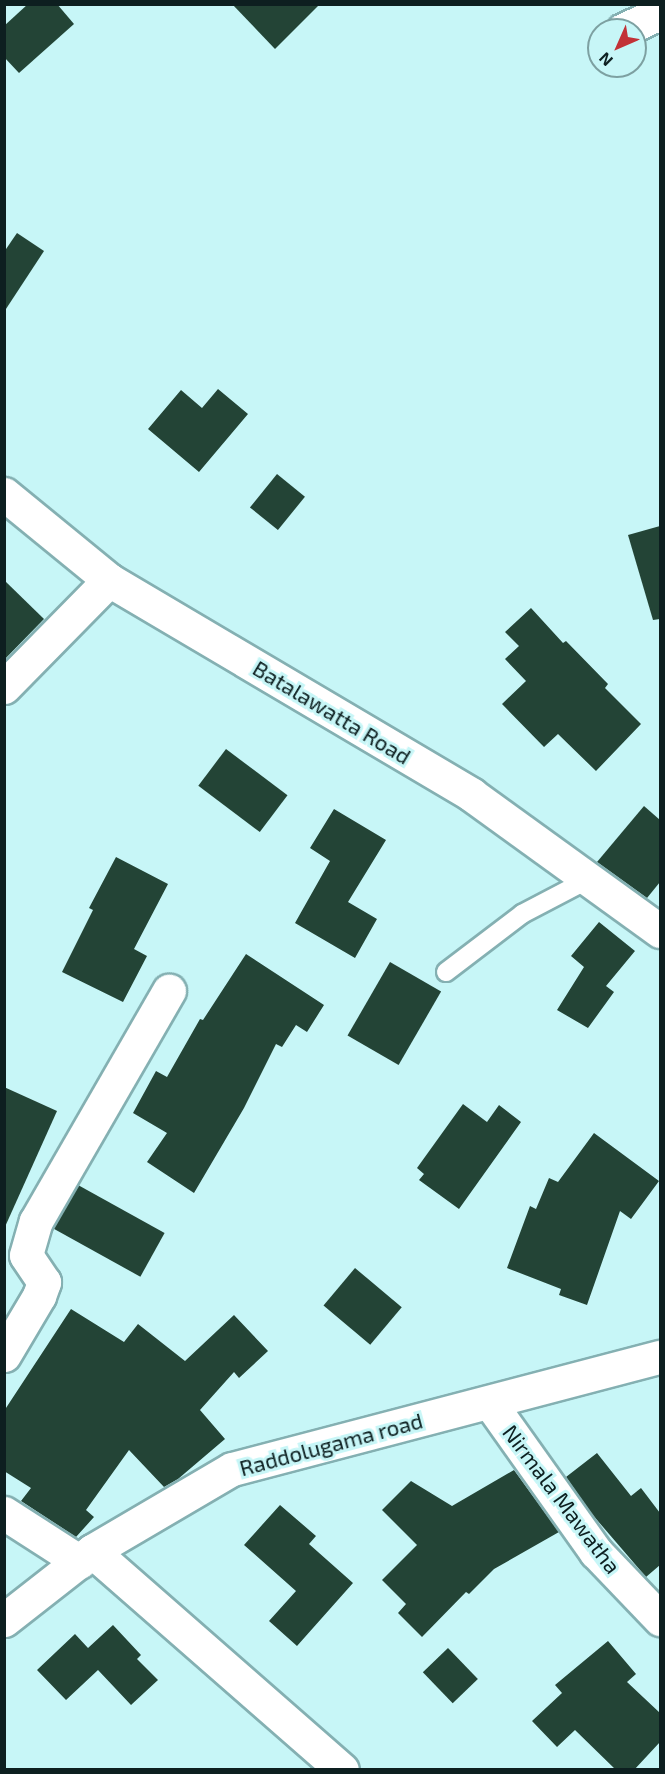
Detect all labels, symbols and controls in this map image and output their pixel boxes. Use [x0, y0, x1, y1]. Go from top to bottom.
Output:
north arrow [587, 18, 647, 78]
text: N [595, 49, 616, 70]
street label: Batalawatta Road [248, 655, 416, 769]
street label: Raddolugama road [236, 1407, 426, 1481]
street label: Nirmala Mawatha [497, 1419, 627, 1579]

